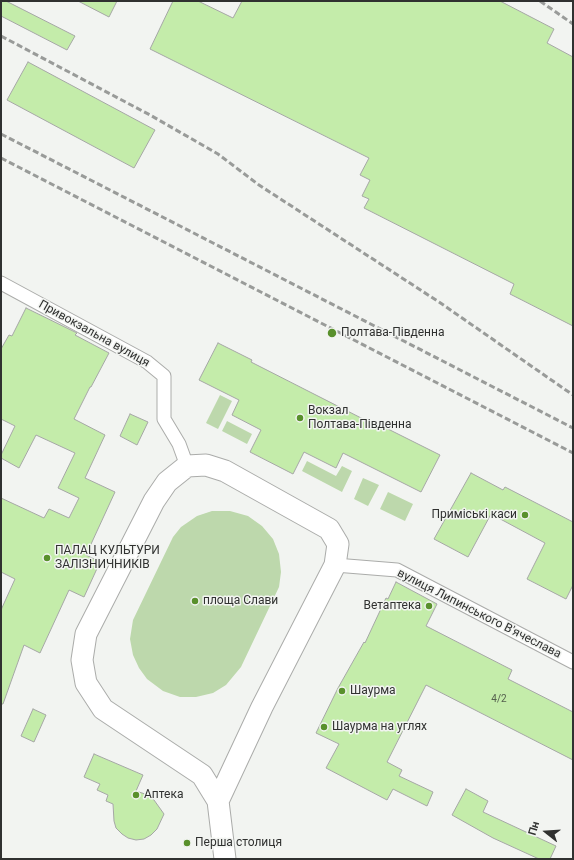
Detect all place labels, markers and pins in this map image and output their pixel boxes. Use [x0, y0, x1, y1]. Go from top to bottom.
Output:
place label: Полтава-Південна [341, 326, 444, 340]
marker: Полтава-Південна [326, 327, 338, 339]
place label: Вокзал Полтава-Південна [308, 404, 411, 432]
marker: Вокзал Полтава-Південна [295, 413, 305, 423]
place label: Приміські каси [432, 508, 517, 522]
marker: Приміські каси [520, 510, 530, 520]
place label: ПАЛАЦ КУЛЬТУРИ ЗАЛIЗНИЧНИКIВ [55, 544, 160, 572]
marker: ПАЛАЦ КУЛЬТУРИ ЗАЛIЗНИЧНИКIВ [42, 553, 52, 563]
place label: площа Слави [203, 594, 278, 608]
marker: площа Слави [190, 596, 200, 606]
place label: Ветаптека [363, 599, 421, 613]
marker: Ветаптека [424, 601, 434, 611]
place label: Шаурма [350, 684, 396, 698]
marker: Шаурма [337, 686, 347, 696]
place label: Шаурма на углях [332, 720, 427, 734]
marker: Шаурма на углях [319, 722, 329, 732]
place label: Аптека [144, 788, 183, 802]
marker: Аптека [131, 790, 141, 800]
place label: Перша столиця [195, 836, 282, 850]
marker: Перша столиця [182, 838, 192, 848]

